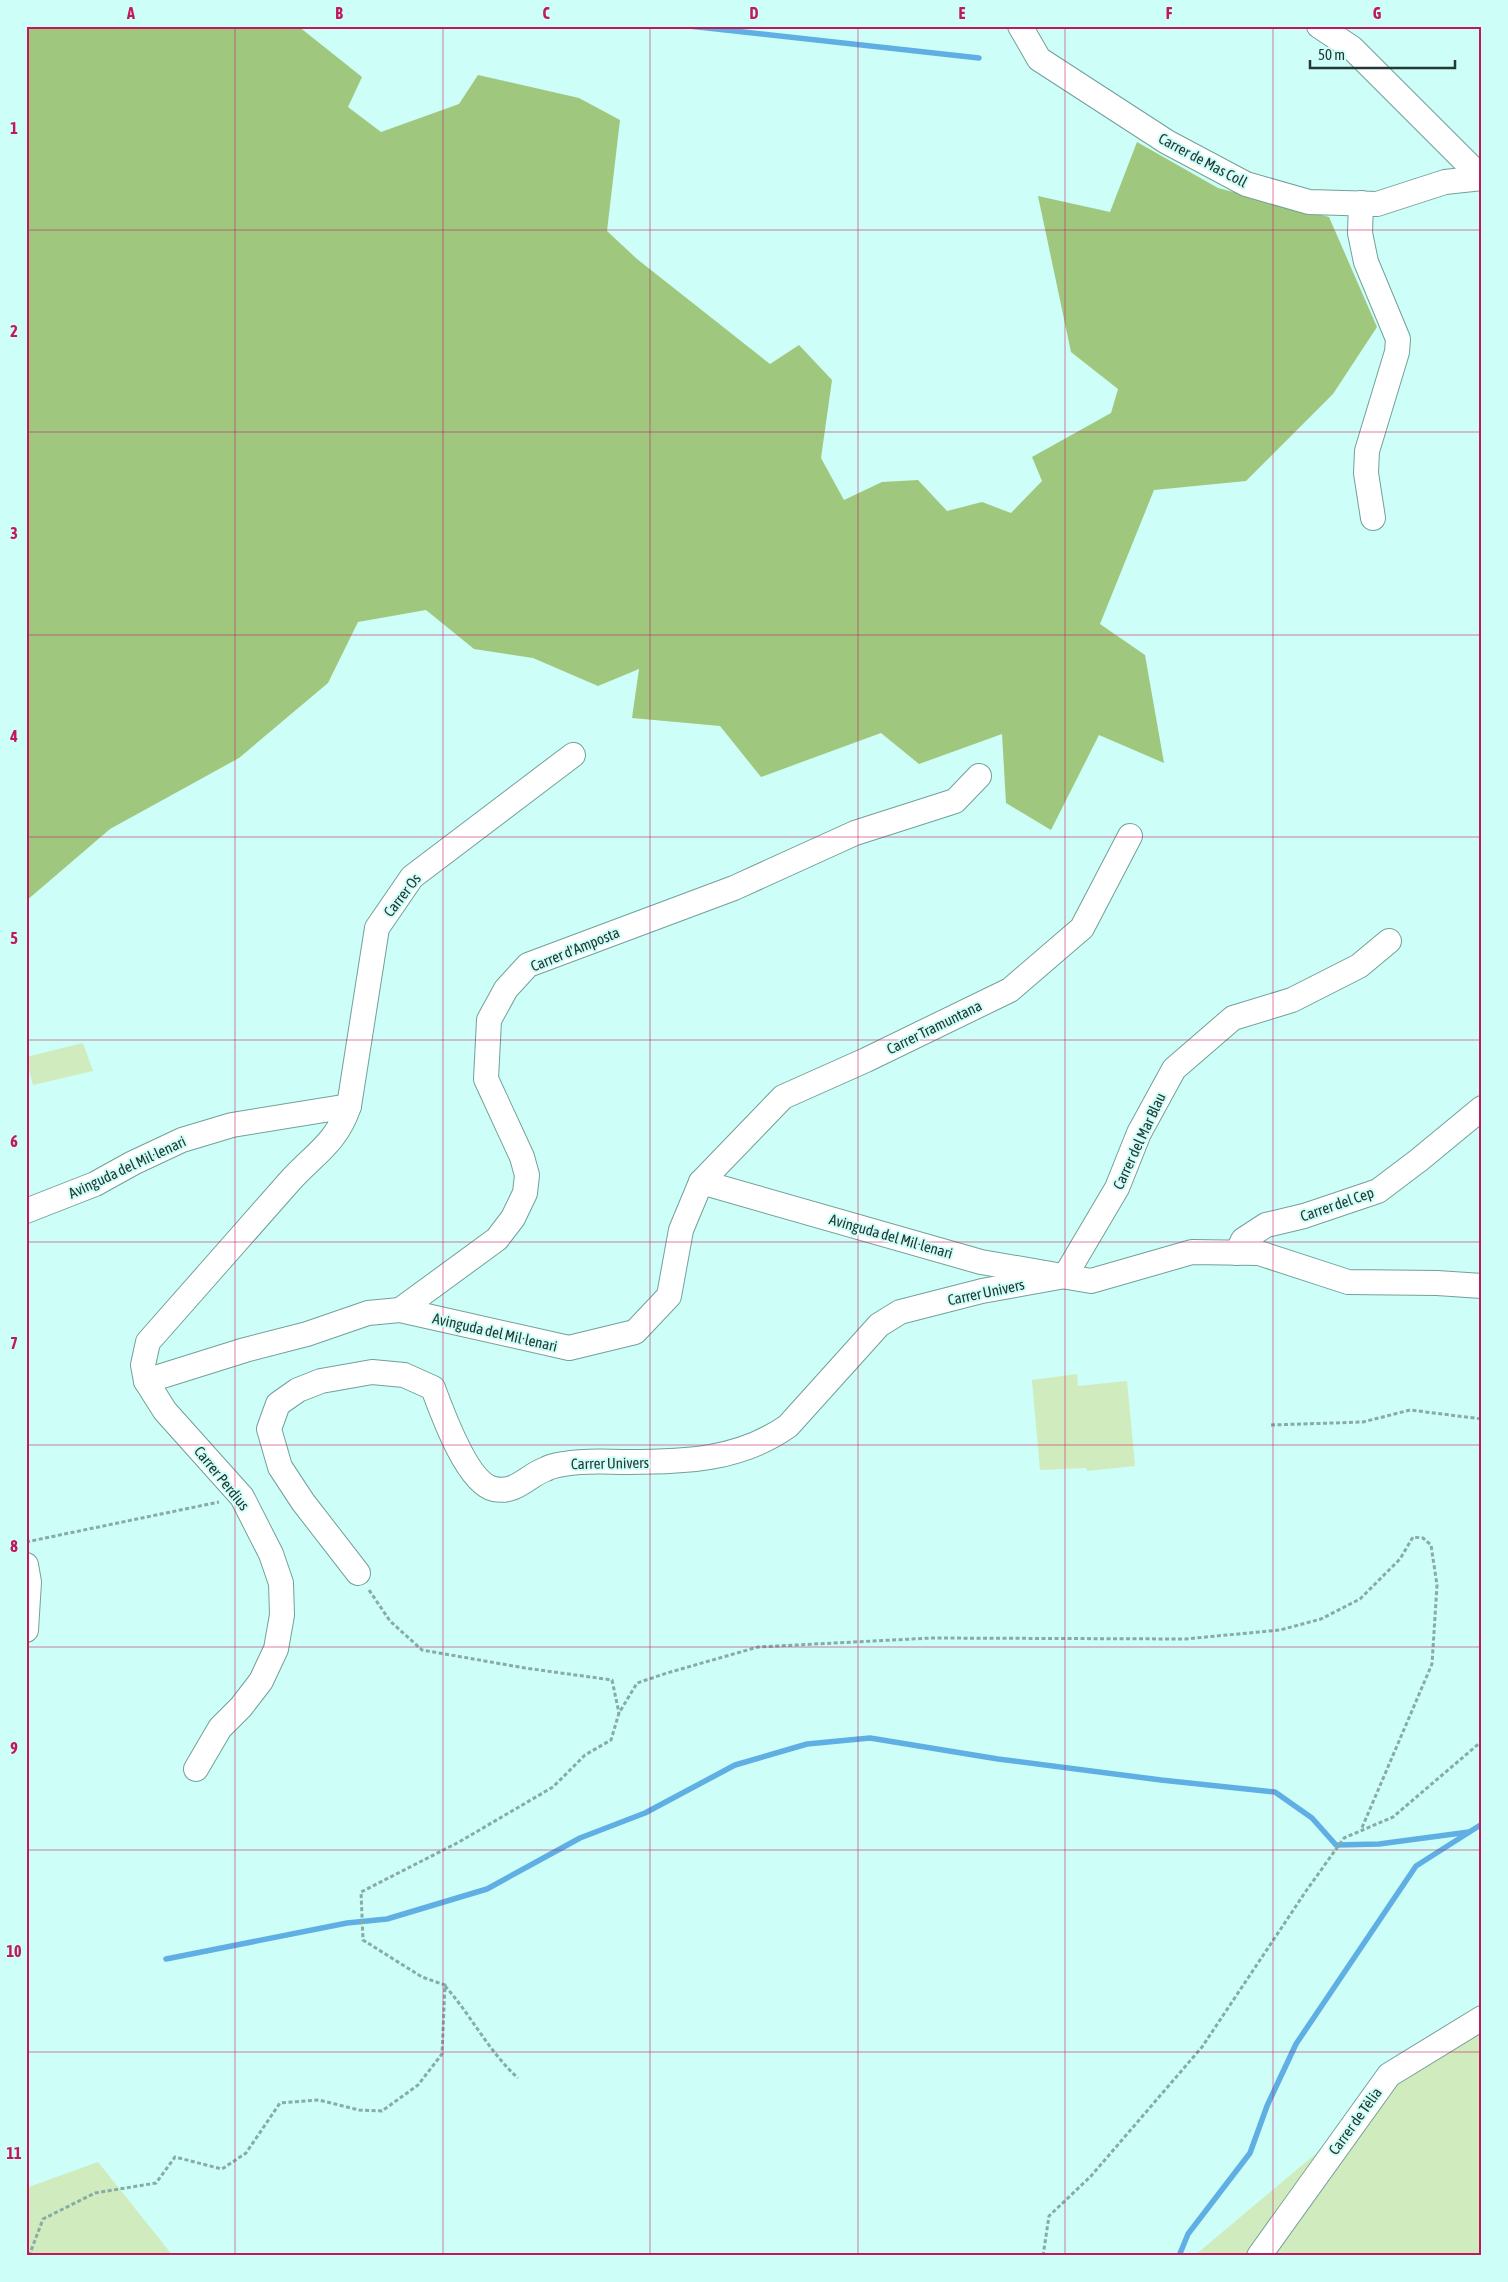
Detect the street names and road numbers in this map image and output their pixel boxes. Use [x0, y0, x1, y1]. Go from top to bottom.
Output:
street label: Carrer de Mas Coll [1156, 129, 1250, 191]
street label: Carrer Os [380, 870, 424, 920]
street label: Carrer d'Amposta [528, 923, 622, 975]
street label: Carrer Tramuntana [884, 997, 984, 1057]
street label: Carrer del Mar Blau [1109, 1090, 1169, 1192]
street label: Avinguda del Mil·lenari [66, 1132, 188, 1202]
street label: Carrer del Cep [1298, 1184, 1376, 1224]
street label: Avinguda del Mil·lenari [827, 1210, 955, 1262]
street label: Carrer Univers [946, 1276, 1026, 1308]
street label: Avinguda del Mil·lenari [431, 1309, 559, 1355]
street label: Carrer Perdius [191, 1443, 253, 1513]
street label: Carrer Univers [571, 1454, 649, 1472]
street label: Carrer de Tèlia [1325, 2084, 1385, 2158]

